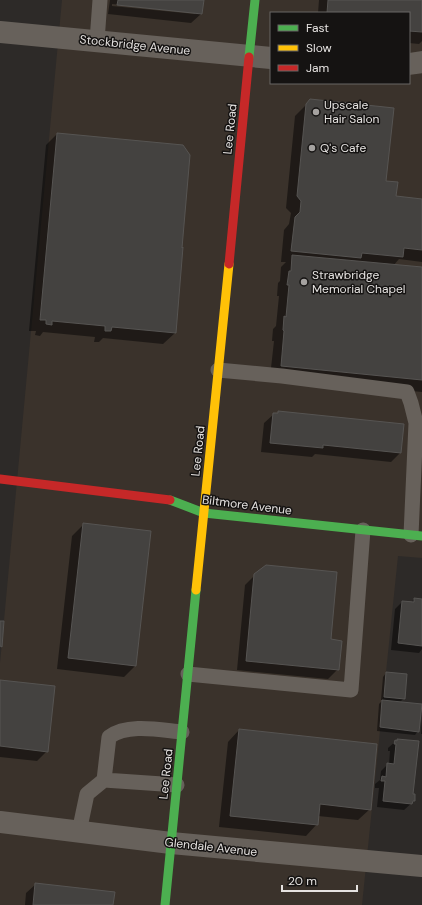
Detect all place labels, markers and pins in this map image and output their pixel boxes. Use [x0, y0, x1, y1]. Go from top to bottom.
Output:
place label: Upscale Hair Salon [324, 97, 379, 127]
marker: Upscale Hair Salon [311, 107, 321, 117]
place label: Q's Cafe [320, 140, 366, 156]
marker: Q's Cafe [307, 143, 317, 153]
place label: Strawbridge Memorial Chapel [312, 267, 405, 297]
marker: Strawbridge Memorial Chapel [299, 277, 309, 287]

